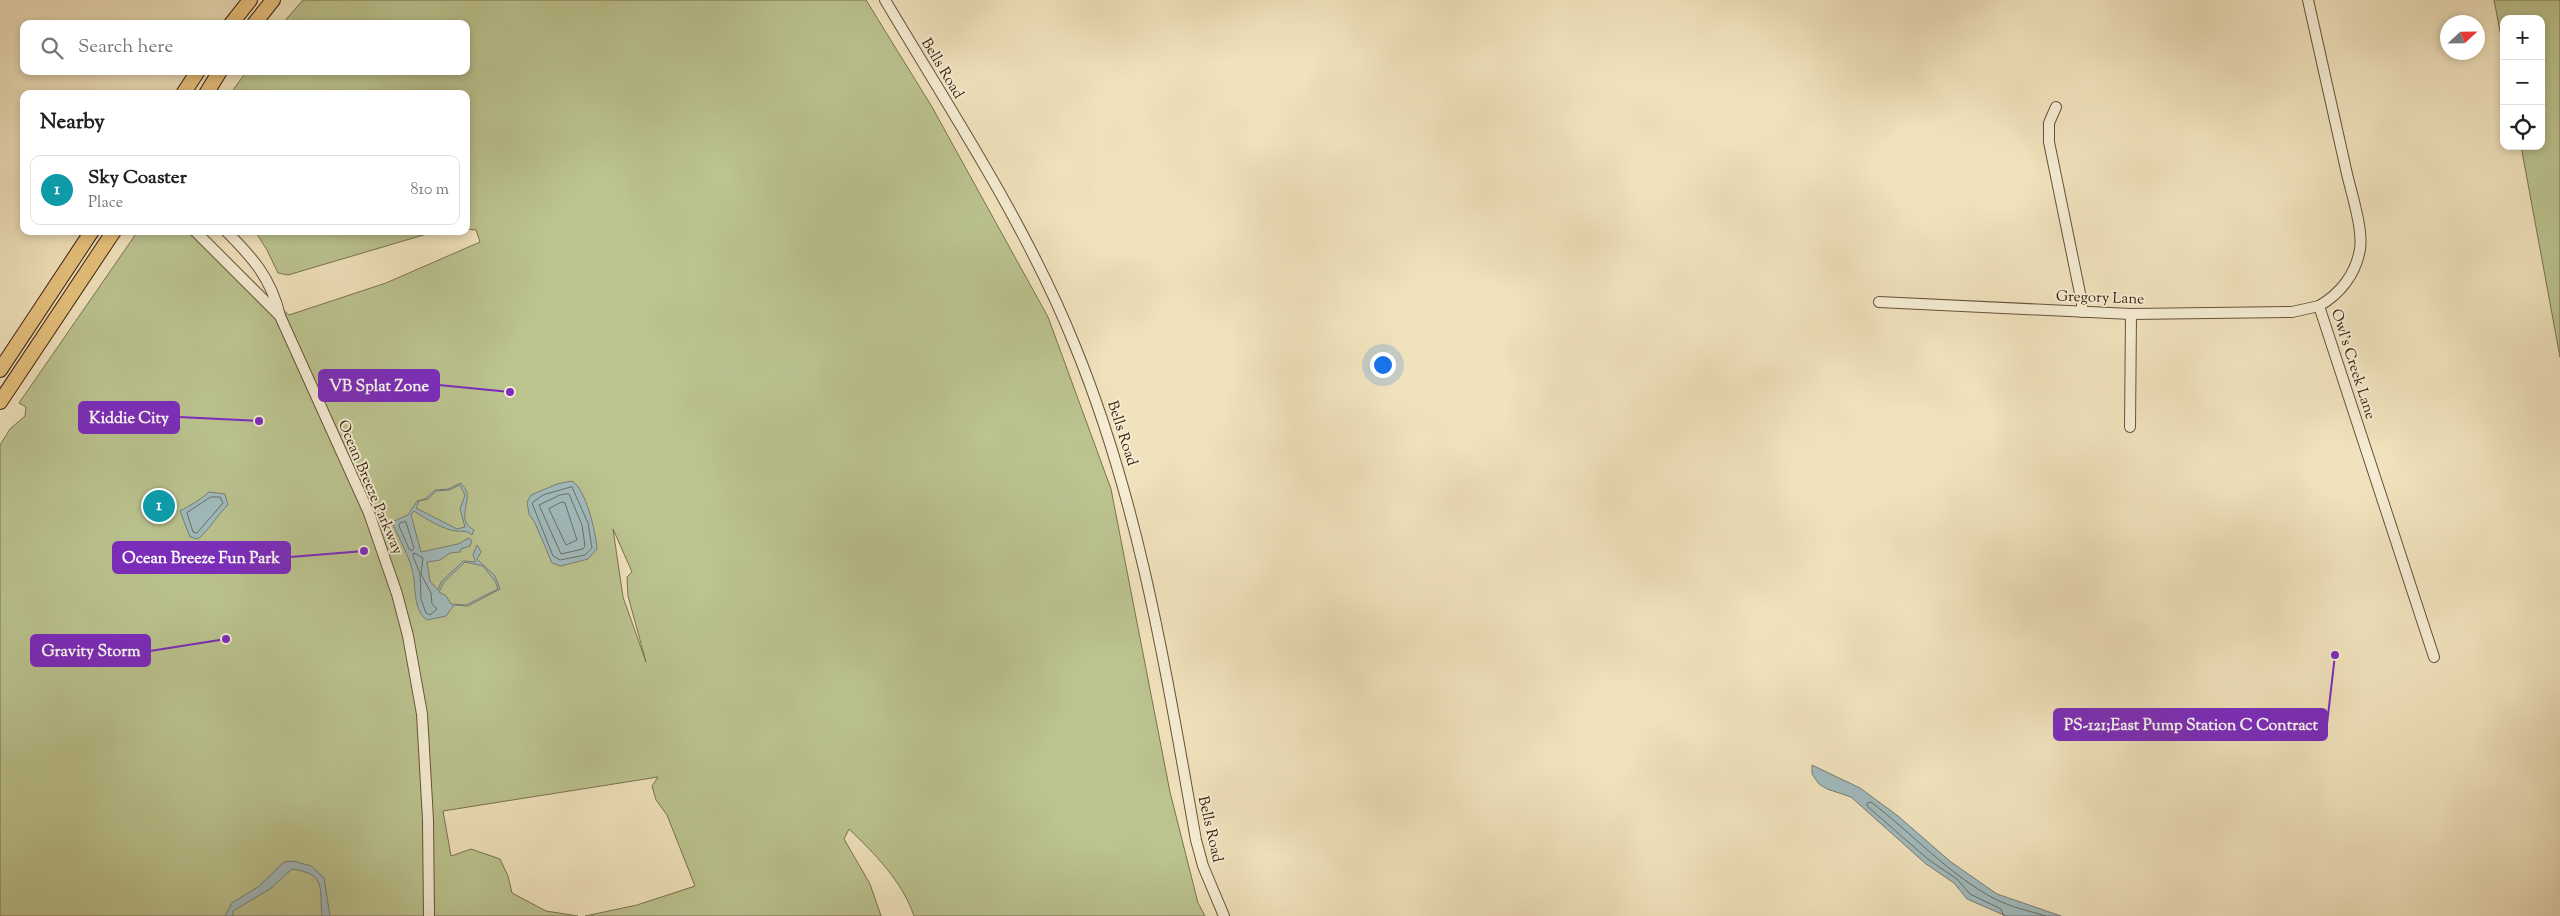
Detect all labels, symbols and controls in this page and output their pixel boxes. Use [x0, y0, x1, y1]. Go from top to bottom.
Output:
north arrow [2440, 15, 2485, 60]
map controls [2500, 15, 2545, 150]
button: + [2500, 15, 2545, 60]
search box [20, 20, 470, 75]
icon: search [38, 34, 66, 62]
text: Search here [78, 34, 173, 61]
street label: Bells Road [915, 34, 968, 104]
button: − [2500, 60, 2545, 105]
button: locate [2500, 105, 2545, 150]
text: Nearby [40, 108, 105, 138]
text: Sky Coaster [88, 165, 187, 192]
text: 1 [54, 179, 60, 202]
text: 810 m [411, 179, 449, 202]
text: Place [88, 192, 123, 215]
street label: Gregory Lane [2055, 286, 2144, 311]
street label: Owl's Creek Lane [2325, 307, 2380, 422]
your location [1370, 352, 1396, 378]
callout: VB Splat Zone [319, 370, 439, 401]
text: VB Splat Zone [329, 376, 429, 399]
street label: Bells Road [1101, 398, 1142, 469]
callout: Kiddie City [79, 402, 179, 433]
text: Kiddie City [89, 408, 169, 431]
street label: Ocean Breeze Parkway [332, 417, 408, 559]
pin: 1 [143, 487, 175, 525]
callout: Ocean Breeze Fun Park [113, 542, 290, 573]
text: Ocean Breeze Fun Park [122, 548, 280, 571]
callout: Gravity Storm [31, 635, 150, 666]
text: Gravity Storm [42, 641, 141, 664]
callout: PS-121;East Pump Station C Contract [2054, 709, 2327, 740]
text: PS-121;East Pump Station C Contract [2064, 715, 2318, 738]
street label: Bells Road [1192, 794, 1227, 865]

